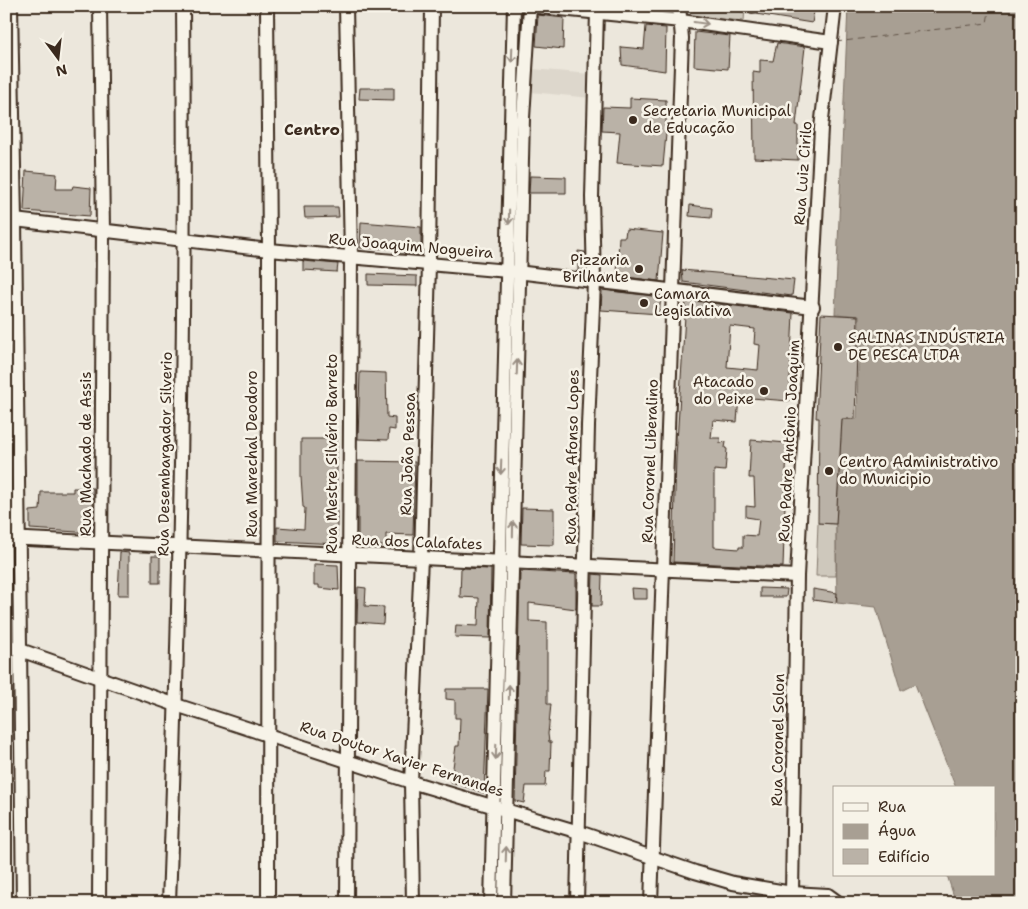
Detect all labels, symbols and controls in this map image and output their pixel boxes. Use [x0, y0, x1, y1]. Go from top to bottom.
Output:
one-way arrow [692, 19, 708, 29]
north arrow [32, 32, 82, 82]
one-way arrow [508, 47, 517, 63]
text: N [54, 60, 69, 81]
place label: Secretaria Municipal de Educação [643, 101, 792, 138]
marker: Secretaria Municipal de Educação [627, 114, 639, 126]
district label: Centro [284, 119, 340, 140]
street label: Rua Luiz Cirilo [789, 120, 817, 226]
one-way arrow [504, 209, 514, 225]
street label: Rua Joaquim Nogueira [328, 229, 495, 263]
place label: Pizzaria Brilhante [563, 250, 630, 287]
marker: Pizzaria Brilhante [633, 263, 645, 275]
place label: Camara Legislativa [654, 284, 732, 321]
marker: Camara Legislativa [638, 297, 650, 309]
place label: SALINAS INDÚSTRIA DE PESCA LTDA [848, 327, 1005, 365]
street label: Rua Padre Antônio Joaquim [774, 339, 804, 543]
marker: SALINAS INDÚSTRIA DE PESCA LTDA [832, 341, 844, 353]
street label: Rua Desembargador Silverio [153, 351, 177, 557]
street label: Rua Mestre Silvério Barreto [322, 354, 342, 554]
one-way arrow [512, 359, 522, 375]
street label: Rua Padre Afonso Lopes [560, 369, 584, 545]
street label: Rua Marechal Deodoro [242, 370, 262, 538]
street label: Rua Machado de Assis [76, 371, 96, 537]
place label: Atacado do Peixe [693, 372, 754, 409]
street label: Rua Coronel Liberalino [637, 379, 663, 543]
marker: Atacado do Peixe [758, 385, 770, 397]
street label: Rua João Pessoa [396, 391, 420, 516]
place label: Centro Administrativo do Municipio [839, 452, 998, 489]
one-way arrow [497, 459, 506, 475]
marker: Centro Administrativo do Municipio [823, 465, 835, 477]
one-way arrow [508, 521, 518, 538]
street label: Rua dos Calafates [351, 530, 483, 554]
street label: Rua Coronel Solon [767, 673, 789, 807]
one-way arrow [504, 684, 514, 700]
street label: Rua Doutor Xavier Fernandes [297, 717, 507, 801]
one-way arrow [491, 744, 501, 760]
legend [833, 786, 996, 876]
text: Rua [878, 797, 907, 817]
text: Água [878, 820, 917, 841]
one-way arrow [501, 846, 510, 862]
text: Edifício [878, 847, 930, 867]

